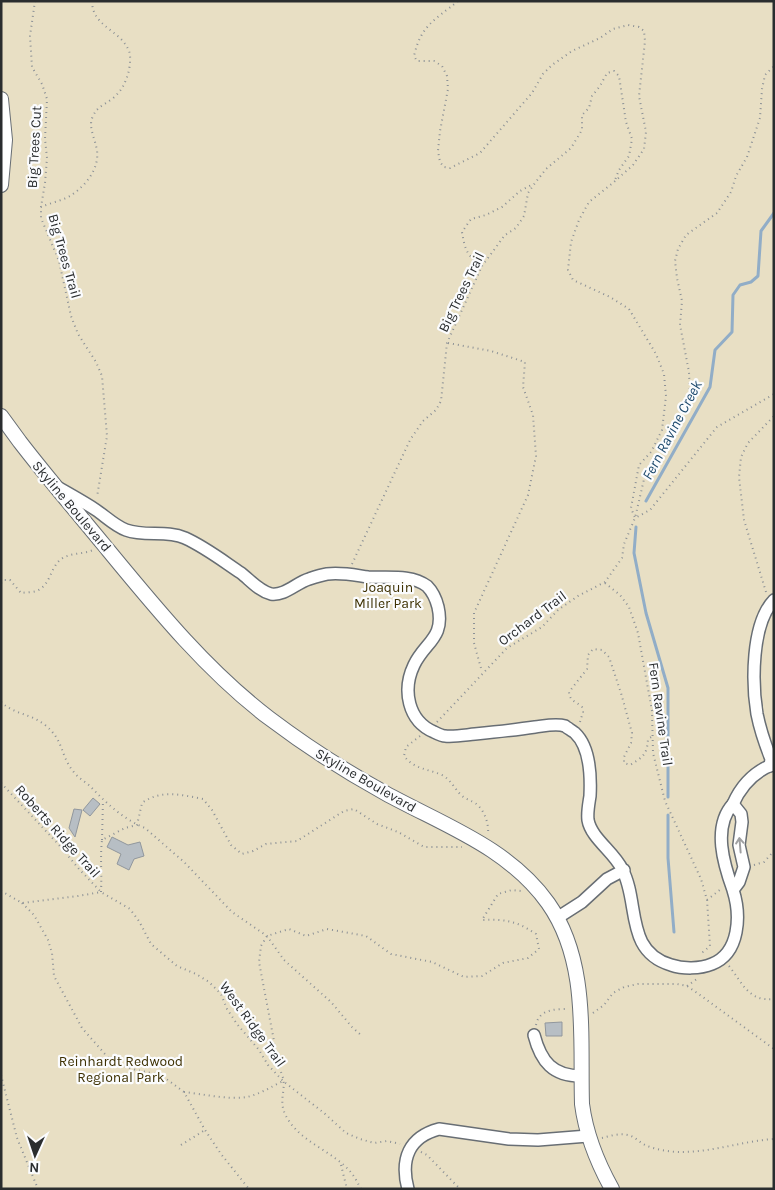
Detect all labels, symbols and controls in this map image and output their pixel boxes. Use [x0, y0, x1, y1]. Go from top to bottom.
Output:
street label: Big Trees Cut [24, 105, 45, 189]
street label: Big Trees Trail [44, 212, 85, 300]
street label: Big Trees Trail [435, 249, 488, 335]
water label: Fern Ravine Creek [638, 377, 706, 483]
street label: Skyline Boulevard [29, 457, 115, 555]
park label: Joaquin Miller Park [354, 579, 422, 612]
street label: Orchard Trail [495, 587, 570, 650]
street label: Fern Ravine Trail [645, 661, 676, 767]
street label: Skyline Boulevard [312, 745, 419, 816]
street label: Roberts Ridge Trail [11, 781, 104, 881]
one-way arrow [735, 837, 745, 853]
street label: West Ridge Trail [216, 978, 289, 1070]
park label: Reinhardt Redwood Regional Park [59, 1053, 183, 1086]
north arrow [10, 1130, 60, 1180]
text: N [29, 1159, 40, 1176]

